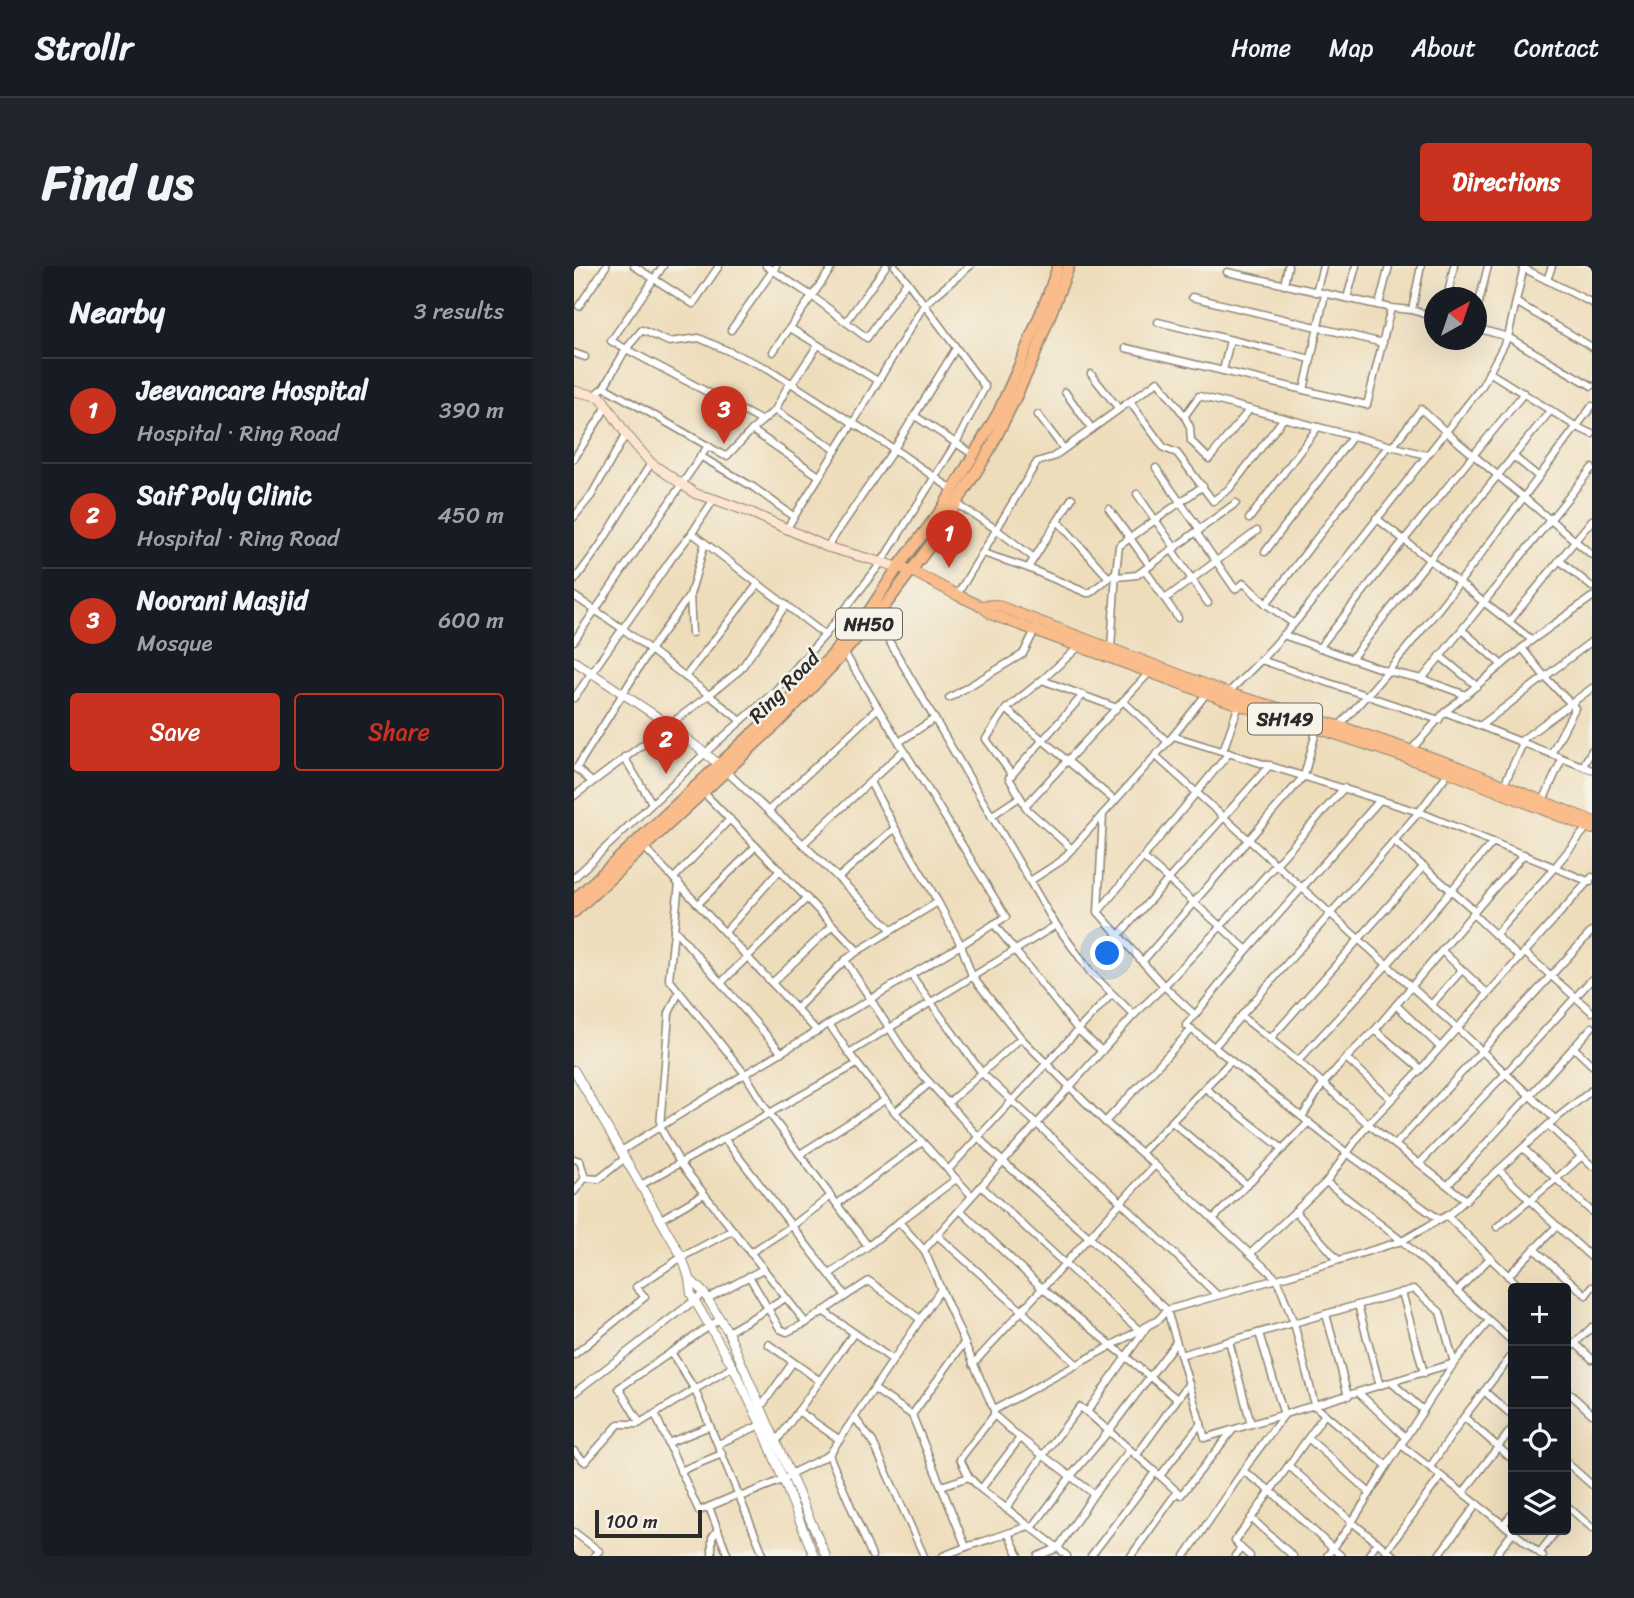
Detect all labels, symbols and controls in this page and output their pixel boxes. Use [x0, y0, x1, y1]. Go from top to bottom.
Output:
text: Strollr [35, 19, 133, 77]
text: Home [1231, 27, 1291, 69]
text: Map [1329, 27, 1373, 69]
text: About [1411, 27, 1476, 69]
text: Contact [1514, 27, 1599, 69]
text: Find us [42, 139, 194, 226]
button: Directions [1420, 143, 1592, 221]
text: Nearby [70, 285, 165, 339]
north arrow [1424, 287, 1487, 350]
text: 3 results [414, 291, 504, 332]
text: Jeevancare Hospital [137, 367, 368, 413]
pin: 3 [701, 386, 747, 444]
text: 1 [88, 390, 98, 431]
text: 390 m [439, 390, 504, 431]
text: Hospital · Ring Road [137, 413, 339, 454]
text: Saif Poly Clinic [137, 472, 312, 518]
text: 2 [86, 495, 100, 536]
text: 450 m [437, 495, 504, 536]
pin: 1 [926, 510, 972, 568]
text: Hospital · Ring Road [137, 518, 339, 559]
text: Noorani Masjid [137, 577, 307, 623]
text: 3 [87, 600, 99, 641]
text: 600 m [438, 600, 504, 641]
road number: NH50 [836, 608, 902, 640]
text: Mosque [137, 623, 213, 664]
street label: Ring Road [739, 640, 831, 733]
button: Save [70, 693, 280, 771]
button: Share [294, 693, 504, 771]
road number: SH149 [1248, 703, 1322, 734]
pin: 2 [643, 716, 689, 774]
your location [1090, 936, 1124, 970]
map controls [1508, 1283, 1571, 1535]
button: + [1508, 1283, 1571, 1346]
button: − [1508, 1346, 1571, 1409]
button: locate [1508, 1409, 1571, 1472]
button: layers [1508, 1472, 1571, 1535]
text: 100 m [606, 1505, 658, 1538]
scale bar [595, 1507, 702, 1539]

